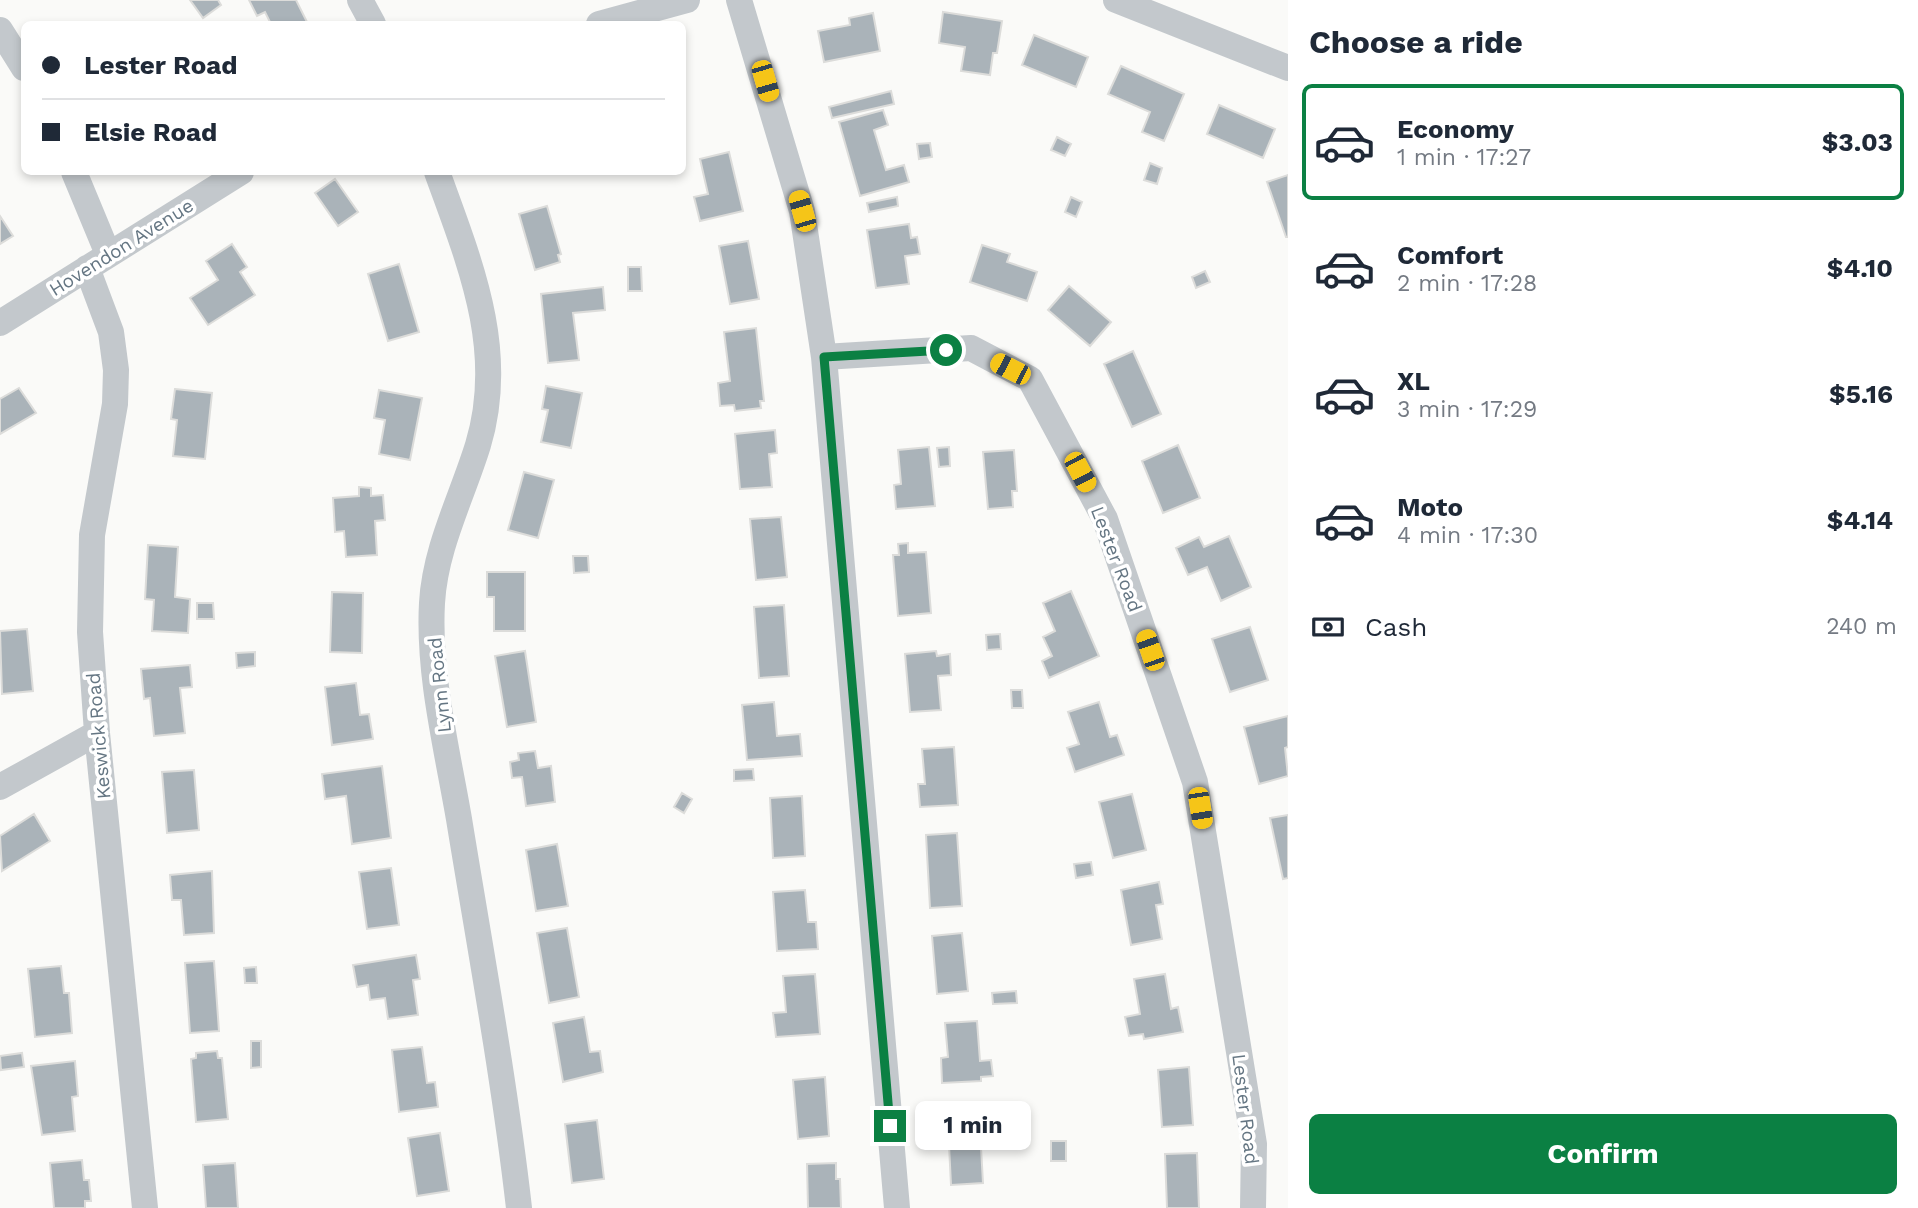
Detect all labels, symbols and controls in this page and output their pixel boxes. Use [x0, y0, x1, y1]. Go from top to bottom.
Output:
text: Choose a ride [1309, 23, 1523, 61]
text: Lester Road [84, 50, 238, 80]
car [750, 58, 781, 104]
icon: car [1313, 111, 1376, 174]
text: Economy [1397, 114, 1514, 144]
text: Elsie Road [84, 117, 217, 147]
text: $3.03 [1822, 127, 1893, 157]
text: 1 min · 17:27 [1397, 144, 1531, 171]
car [787, 188, 818, 234]
street label: Hovendon Avenue [45, 194, 198, 301]
icon: car [1313, 237, 1376, 300]
text: Comfort [1397, 240, 1503, 270]
text: $4.10 [1827, 253, 1893, 283]
text: 2 min · 17:28 [1397, 270, 1537, 297]
route start [930, 334, 962, 366]
car [987, 350, 1034, 388]
icon: car [1313, 363, 1376, 426]
text: XL [1397, 366, 1430, 396]
text: $5.16 [1829, 379, 1893, 409]
text: 3 min · 17:29 [1397, 396, 1537, 423]
car [1061, 449, 1100, 495]
icon: car [1313, 489, 1376, 552]
text: Moto [1397, 492, 1463, 522]
street label: Lester Road [1086, 503, 1147, 615]
text: $4.14 [1827, 505, 1893, 535]
text: 4 min · 17:30 [1397, 522, 1538, 549]
icon: cash [1309, 608, 1347, 646]
text: Cash [1365, 612, 1427, 642]
text: 240 m [1826, 613, 1897, 640]
car [1134, 627, 1167, 673]
street label: Lynn Road [423, 636, 456, 734]
street label: Keswick Road [82, 672, 115, 800]
car [1187, 786, 1214, 830]
street label: Lester Road [1227, 1052, 1264, 1166]
callout: 1 min [914, 1102, 1030, 1150]
route end [874, 1110, 906, 1142]
text: 1 min [943, 1112, 1003, 1139]
button: Confirm [1309, 1114, 1897, 1194]

